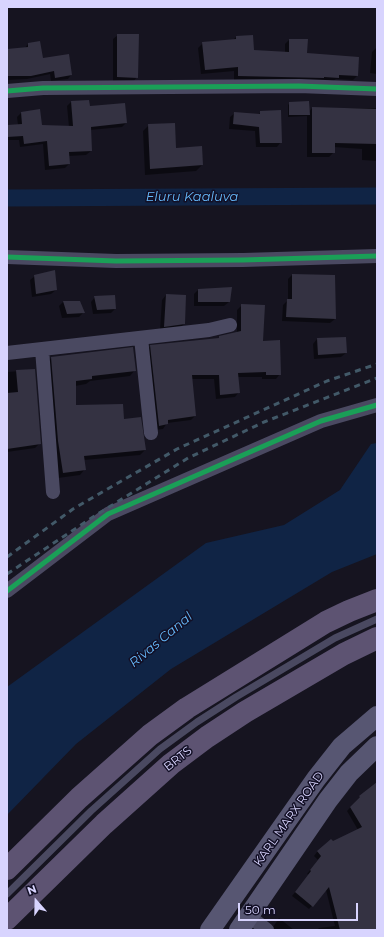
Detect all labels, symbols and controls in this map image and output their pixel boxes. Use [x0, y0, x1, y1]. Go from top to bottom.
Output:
water label: Eluru Kaaluva [146, 189, 238, 205]
water label: Rivas Canal [126, 609, 196, 671]
street label: BRTS [161, 744, 195, 774]
street label: KARL MARX ROAD [251, 769, 327, 869]
north arrow [16, 881, 56, 921]
text: N [25, 882, 38, 898]
scale bar [240, 895, 360, 921]
text: 50 m [245, 902, 276, 917]

